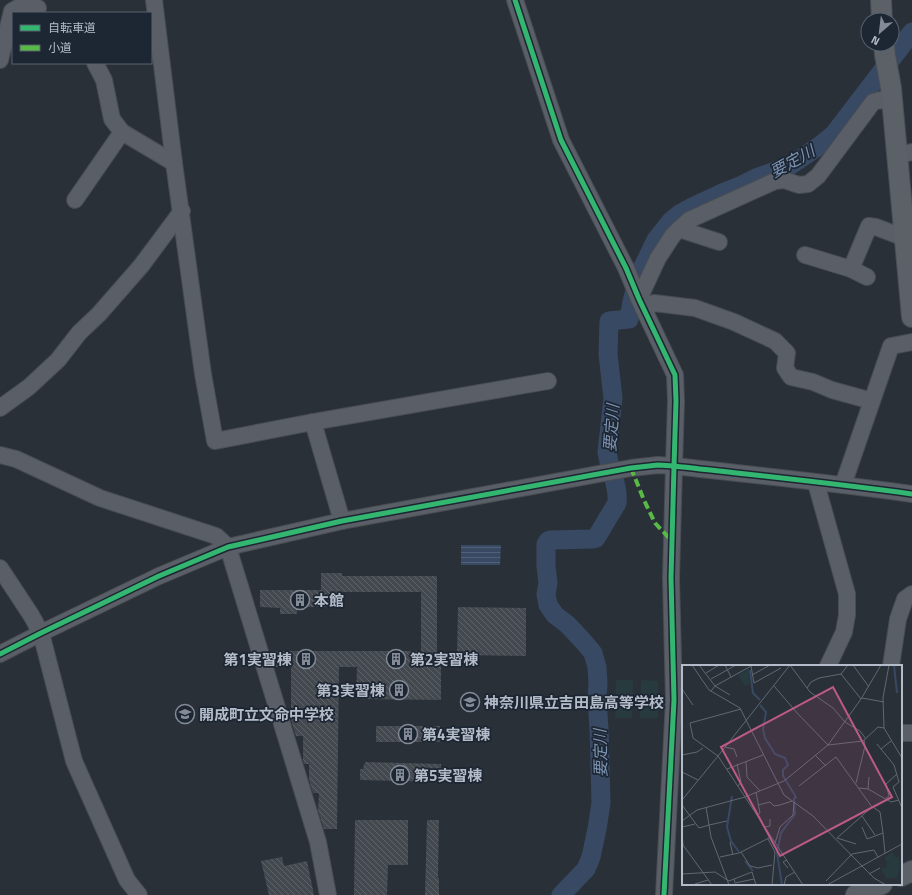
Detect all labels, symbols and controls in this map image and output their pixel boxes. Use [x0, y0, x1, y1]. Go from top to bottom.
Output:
legend [12, 12, 152, 64]
north arrow [860, 12, 900, 52]
text: 自転車道 [48, 18, 96, 37]
text: N [868, 32, 882, 50]
text: 小道 [48, 38, 72, 57]
water label: 要定川 [765, 138, 821, 183]
water label: 要定川 [597, 401, 625, 453]
building icon: 本館 [289, 589, 311, 611]
place label: 本館 [314, 589, 344, 612]
place label: 第1実習棟 [224, 648, 292, 671]
building icon: 第1実習棟 [295, 648, 317, 670]
building icon: 第2実習棟 [385, 648, 407, 670]
place label: 第2実習棟 [410, 648, 478, 671]
inset map [682, 665, 902, 885]
place label: 第3実習棟 [317, 679, 385, 702]
building icon: 第3実習棟 [388, 679, 410, 701]
school or university icon: 神奈川県立吉田島高等学校 [459, 691, 481, 713]
place label: 神奈川県立吉田島高等学校 [483, 691, 664, 714]
school or university icon: 開成町立文命中学校 [174, 703, 196, 725]
place label: 開成町立文命中学校 [199, 703, 334, 726]
building icon: 第4実習棟 [397, 723, 419, 745]
place label: 第4実習棟 [422, 723, 490, 746]
water label: 要定川 [588, 727, 612, 777]
building icon: 第5実習棟 [389, 764, 411, 786]
place label: 第5実習棟 [414, 764, 482, 787]

